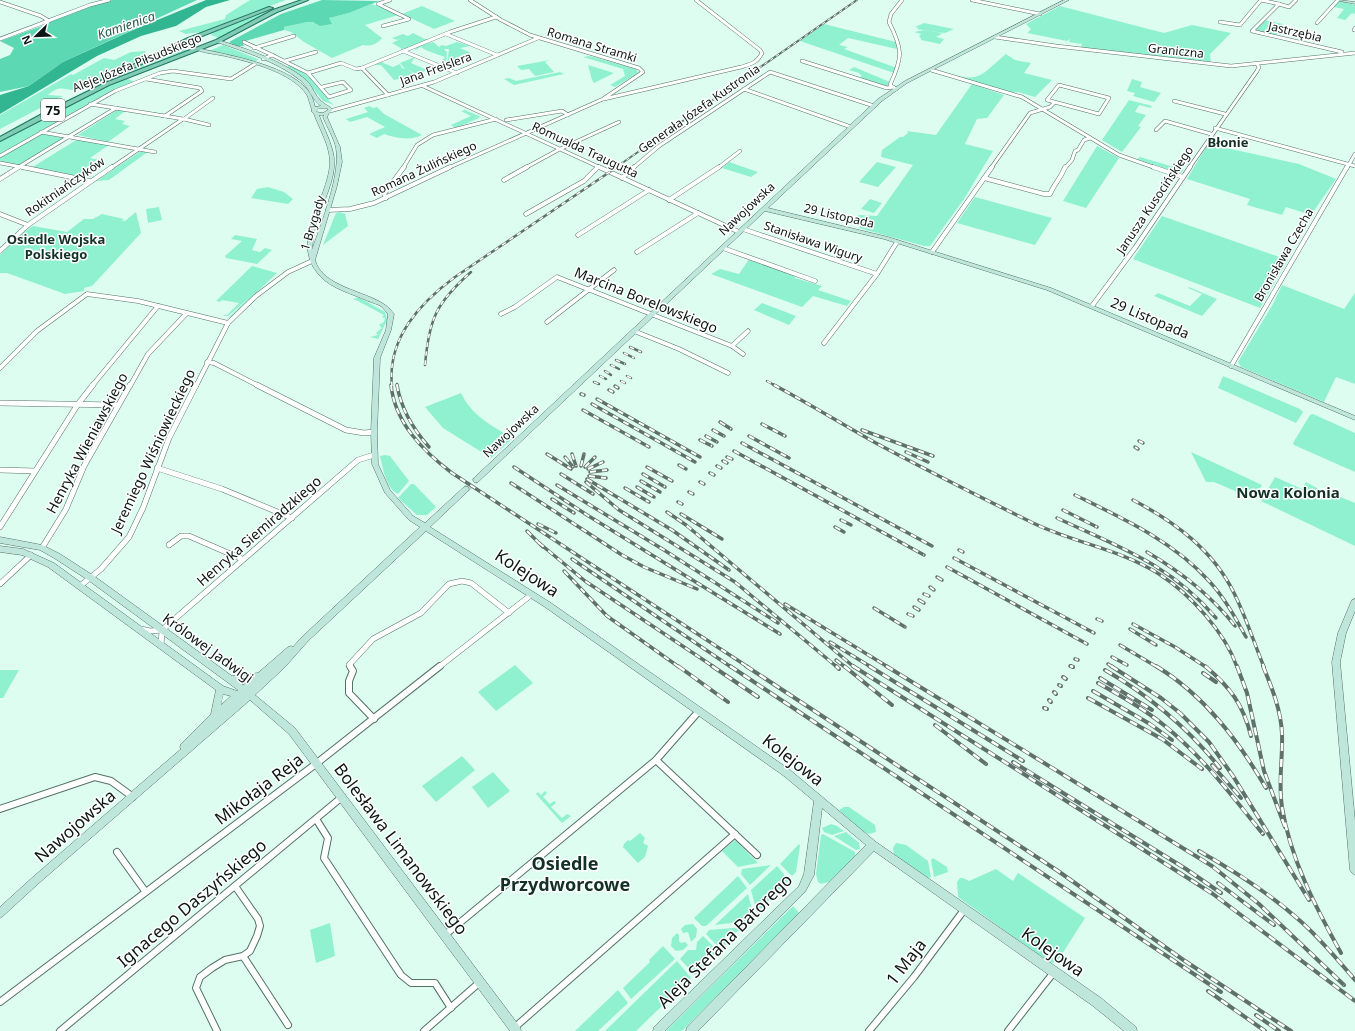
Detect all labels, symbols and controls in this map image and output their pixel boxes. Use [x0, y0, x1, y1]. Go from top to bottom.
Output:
water label: Kamienica [95, 7, 158, 43]
north arrow [16, 16, 56, 56]
street label: Jastrzębia [1266, 17, 1324, 46]
street label: Romana Stramki [545, 23, 639, 66]
street label: Aleje Józefa Piłsudskiego [70, 29, 204, 96]
text: N [18, 33, 35, 47]
street label: Graniczna [1147, 39, 1205, 62]
street label: Jana Freislera [397, 48, 474, 90]
street label: Generała Józefa Kustronia [634, 60, 763, 157]
road number: 75 [41, 99, 65, 121]
street label: Romualda Traugutta [529, 117, 641, 182]
district label: Błonie [1208, 133, 1249, 151]
street label: Romana Żulińskiego [368, 137, 479, 200]
street label: Janusza Kusocińskiego [1112, 142, 1197, 258]
street label: Rokitniańczyków [21, 152, 108, 220]
street label: Nawojowska [715, 178, 778, 239]
street label: 1 Brygady [296, 193, 329, 252]
street label: 29 Listopada [802, 199, 876, 232]
street label: Bronisława Czecha [1250, 205, 1317, 304]
street label: Stanisława Wigury [762, 217, 866, 267]
district label: Osiedle Wojska Polskiego [7, 230, 105, 263]
street label: Marcina Borelowskiego [572, 262, 721, 337]
street label: 29 Listopada [1108, 292, 1192, 343]
street label: Jeremiego Wiśniowieckiego [105, 365, 199, 538]
street label: Henryka Wieniawskiego [41, 369, 132, 517]
street label: Nawojowska [479, 400, 542, 461]
street label: Henryka Siemiradzkiego [192, 471, 325, 590]
district label: Nowa Kolonia [1236, 482, 1340, 502]
street label: Kolejowa [491, 543, 564, 602]
street label: Królowej Jadwigi [159, 608, 257, 687]
street label: Kolejowa [758, 728, 829, 791]
street label: Mikołaja Reja [210, 748, 308, 830]
street label: Bolesława Limanowskiego [329, 758, 474, 939]
street label: Nawojowska [29, 784, 120, 867]
street label: Ignacego Daszyńskiego [112, 833, 271, 972]
district label: Osiedle Przydworcowe [500, 851, 630, 896]
street label: Aleja Stefana Batorego [652, 868, 797, 1013]
street label: Kolejowa [1017, 922, 1089, 982]
street label: 1 Maja [880, 934, 931, 990]

